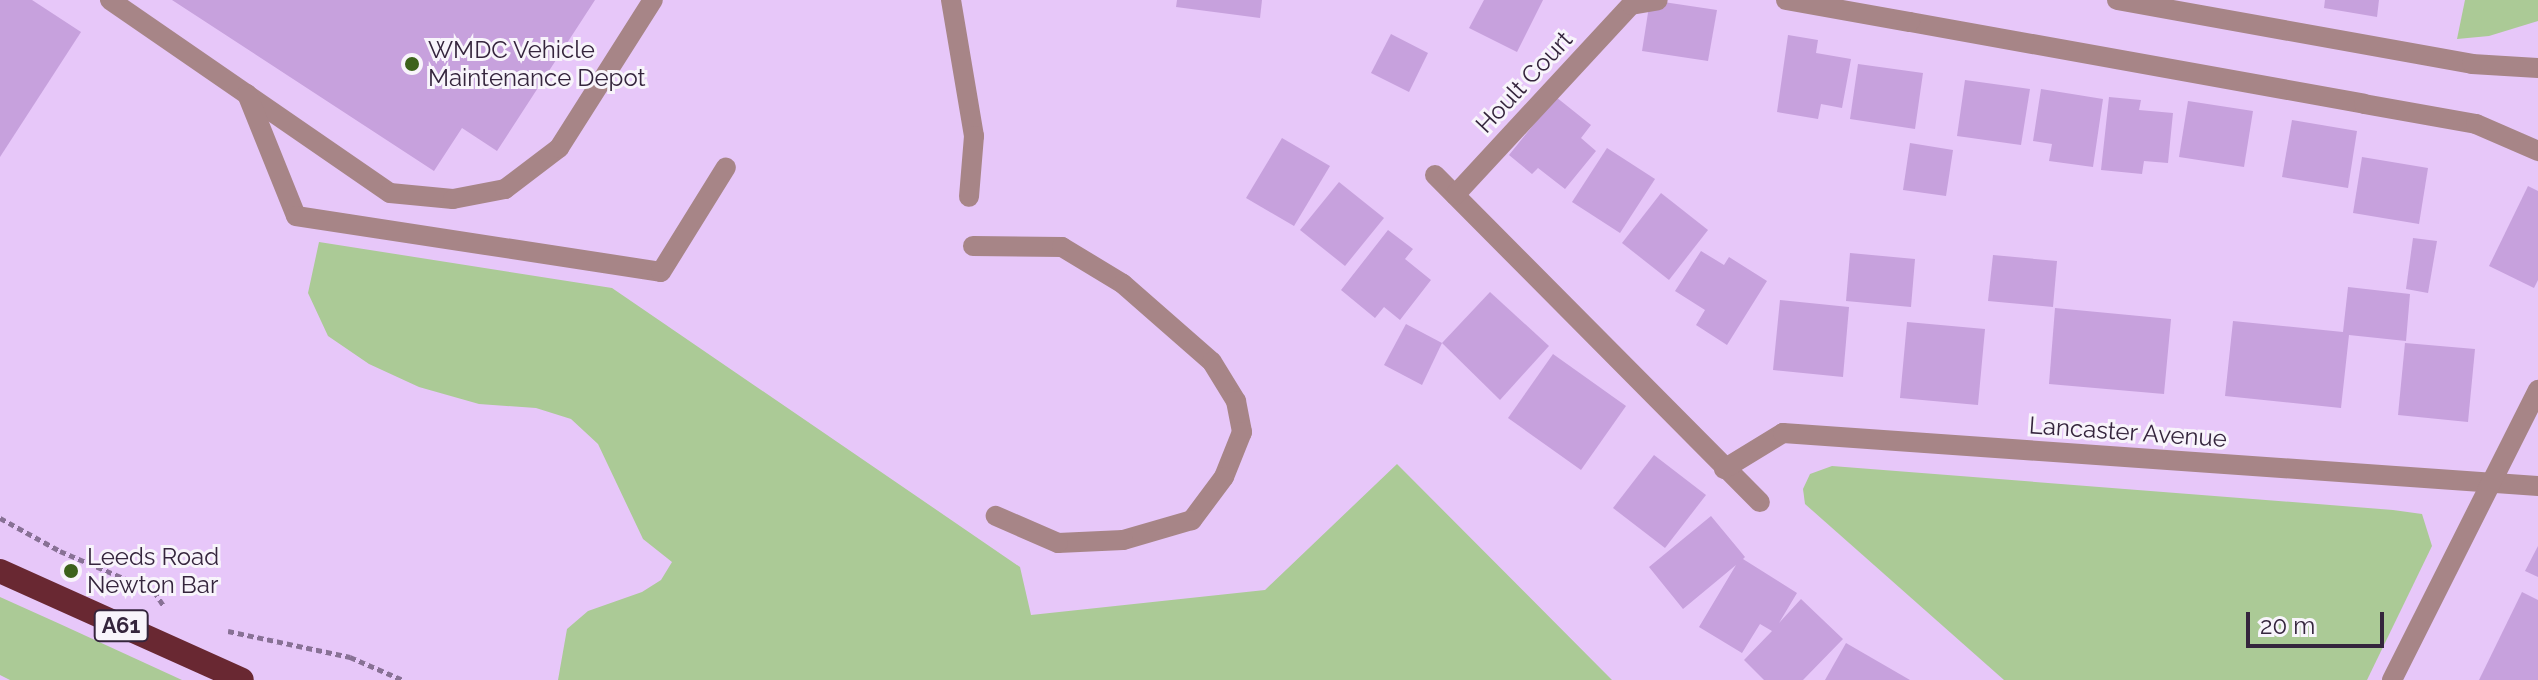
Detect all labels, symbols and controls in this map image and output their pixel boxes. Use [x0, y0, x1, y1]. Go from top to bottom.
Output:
street label: Hoult Court [1470, 25, 1578, 139]
place label: WMDC Vehicle Maintenance Depot [428, 36, 646, 92]
marker: WMDC Vehicle Maintenance Depot [403, 55, 421, 73]
street label: Lancaster Avenue [2027, 411, 2229, 453]
place label: Leeds Road Newton Bar [87, 543, 219, 599]
marker: Leeds Road Newton Bar [62, 562, 80, 580]
scale bar [2250, 596, 2388, 646]
road number: A61 [93, 608, 149, 644]
text: 20 m [2260, 611, 2315, 640]

